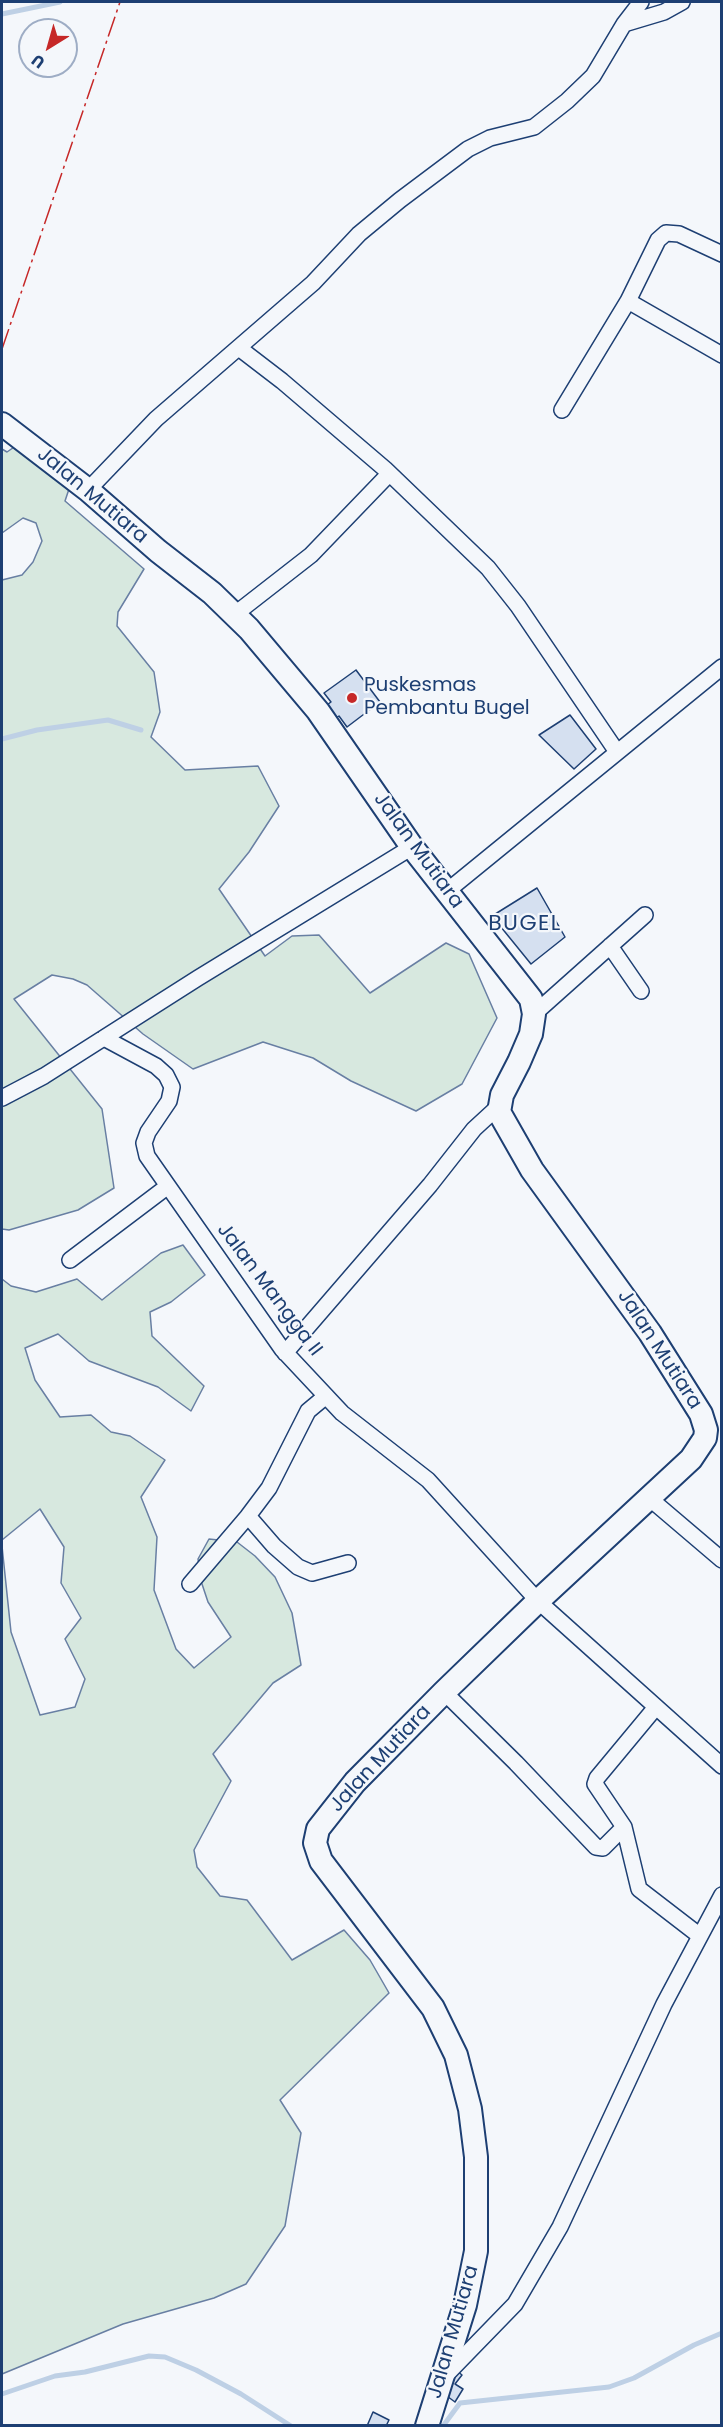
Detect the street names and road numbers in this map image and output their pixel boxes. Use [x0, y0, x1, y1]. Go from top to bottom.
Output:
street label: Jalan Mutiara [32, 443, 152, 549]
street label: Jalan Mutiara [368, 788, 468, 914]
street label: Jalan Mangga II [211, 1219, 327, 1361]
street label: Jalan Mutiara [612, 1286, 706, 1414]
street label: Jalan Mutiara [325, 1701, 437, 1817]
street label: Jalan Mutiara [424, 2263, 484, 2401]

